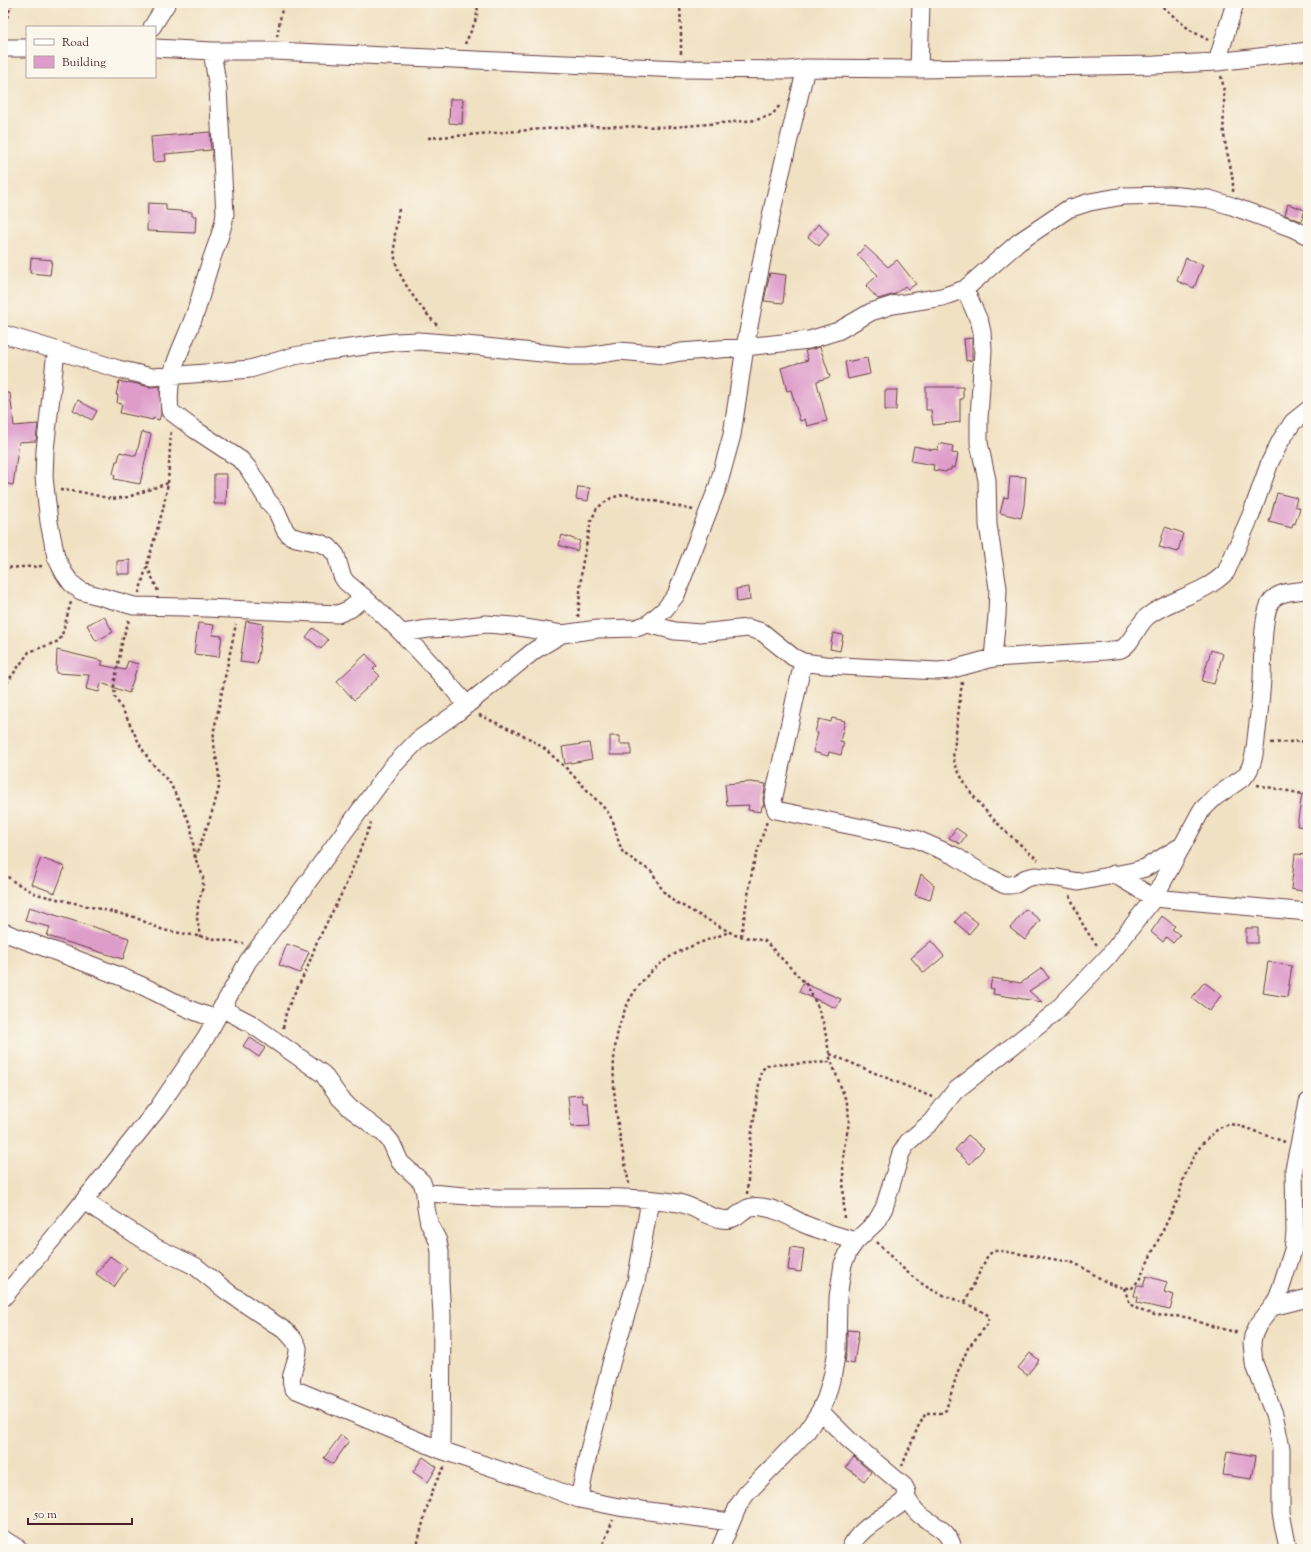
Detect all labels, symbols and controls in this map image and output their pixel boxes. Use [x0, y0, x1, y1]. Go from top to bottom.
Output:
legend [26, 26, 156, 78]
text: Road [62, 34, 89, 52]
text: Building [62, 54, 106, 72]
scale bar [28, 1500, 132, 1526]
text: 50 m [33, 1506, 57, 1524]

